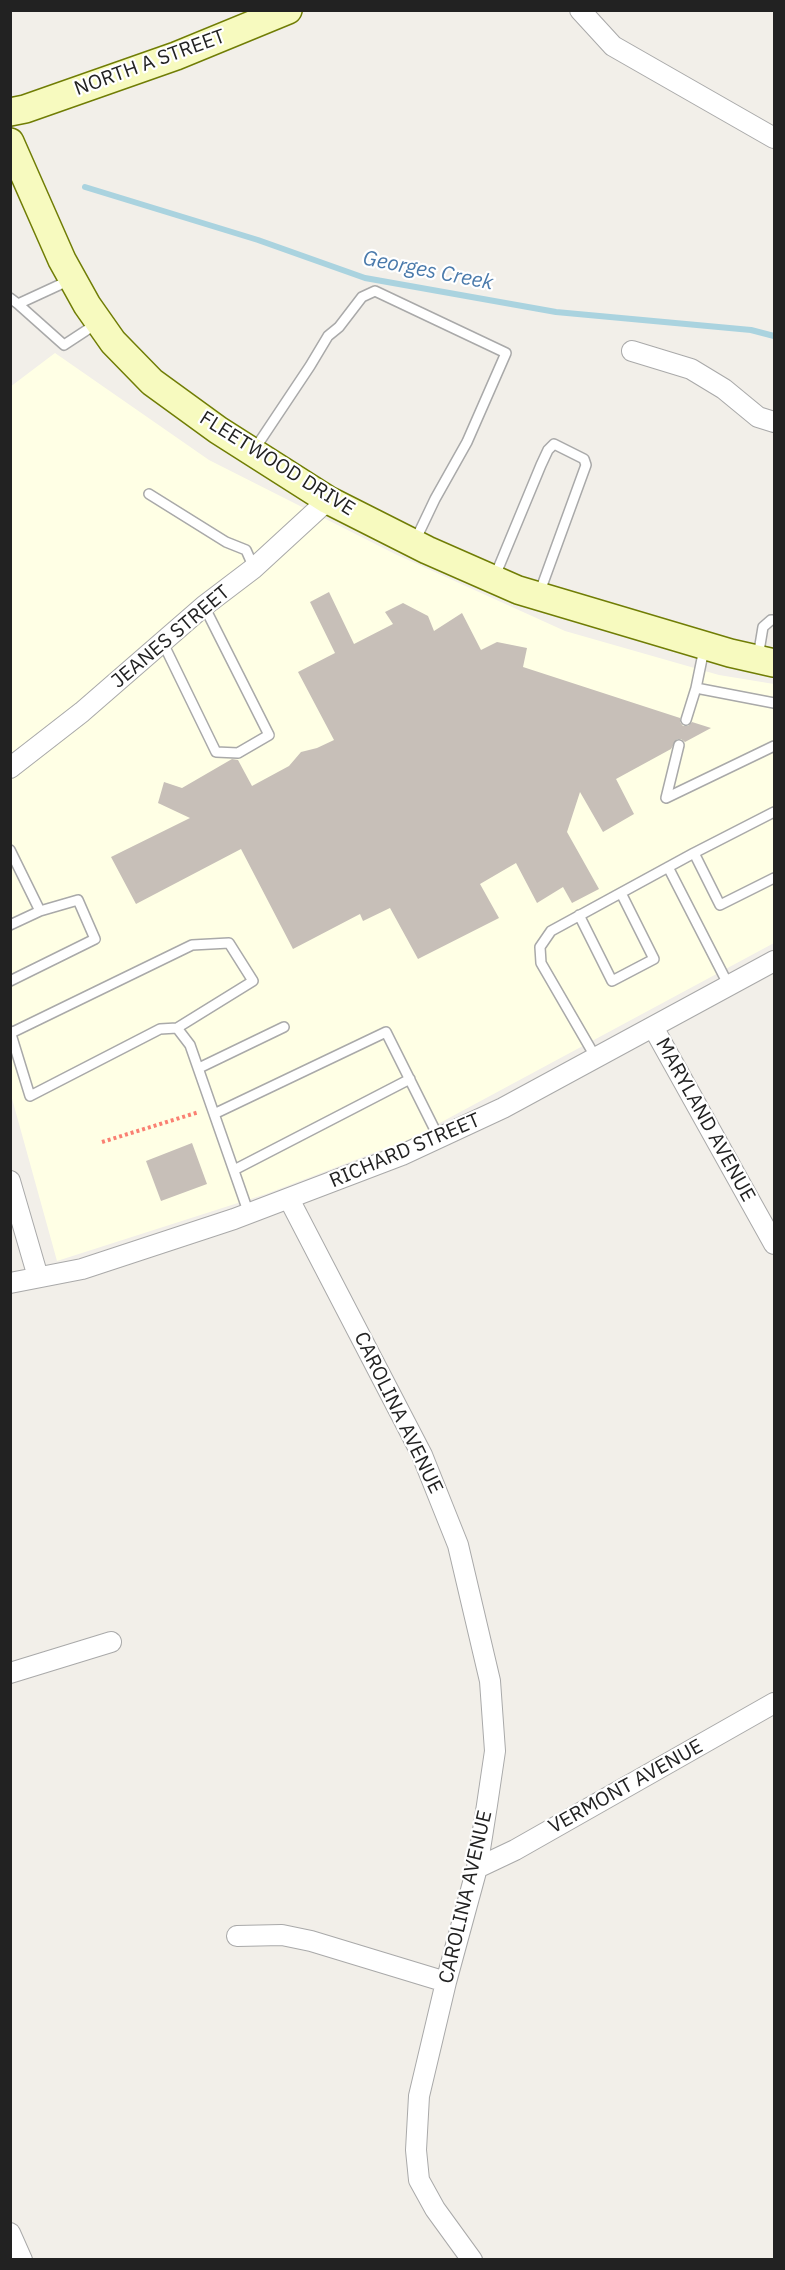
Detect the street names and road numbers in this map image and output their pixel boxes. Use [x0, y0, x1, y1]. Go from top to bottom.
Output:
street label: NORTH A STREET [71, 25, 229, 101]
street label: FLEETWOOD DRIVE [195, 407, 359, 521]
street label: JEANES STREET [107, 581, 235, 693]
street label: MARYLAND AVENUE [650, 1034, 760, 1206]
street label: RICHARD STREET [326, 1108, 484, 1194]
street label: CAROLINA AVENUE [348, 1328, 448, 1498]
street label: VERMONT AVENUE [545, 1735, 707, 1839]
street label: CAROLINA AVENUE [434, 1808, 498, 1986]

